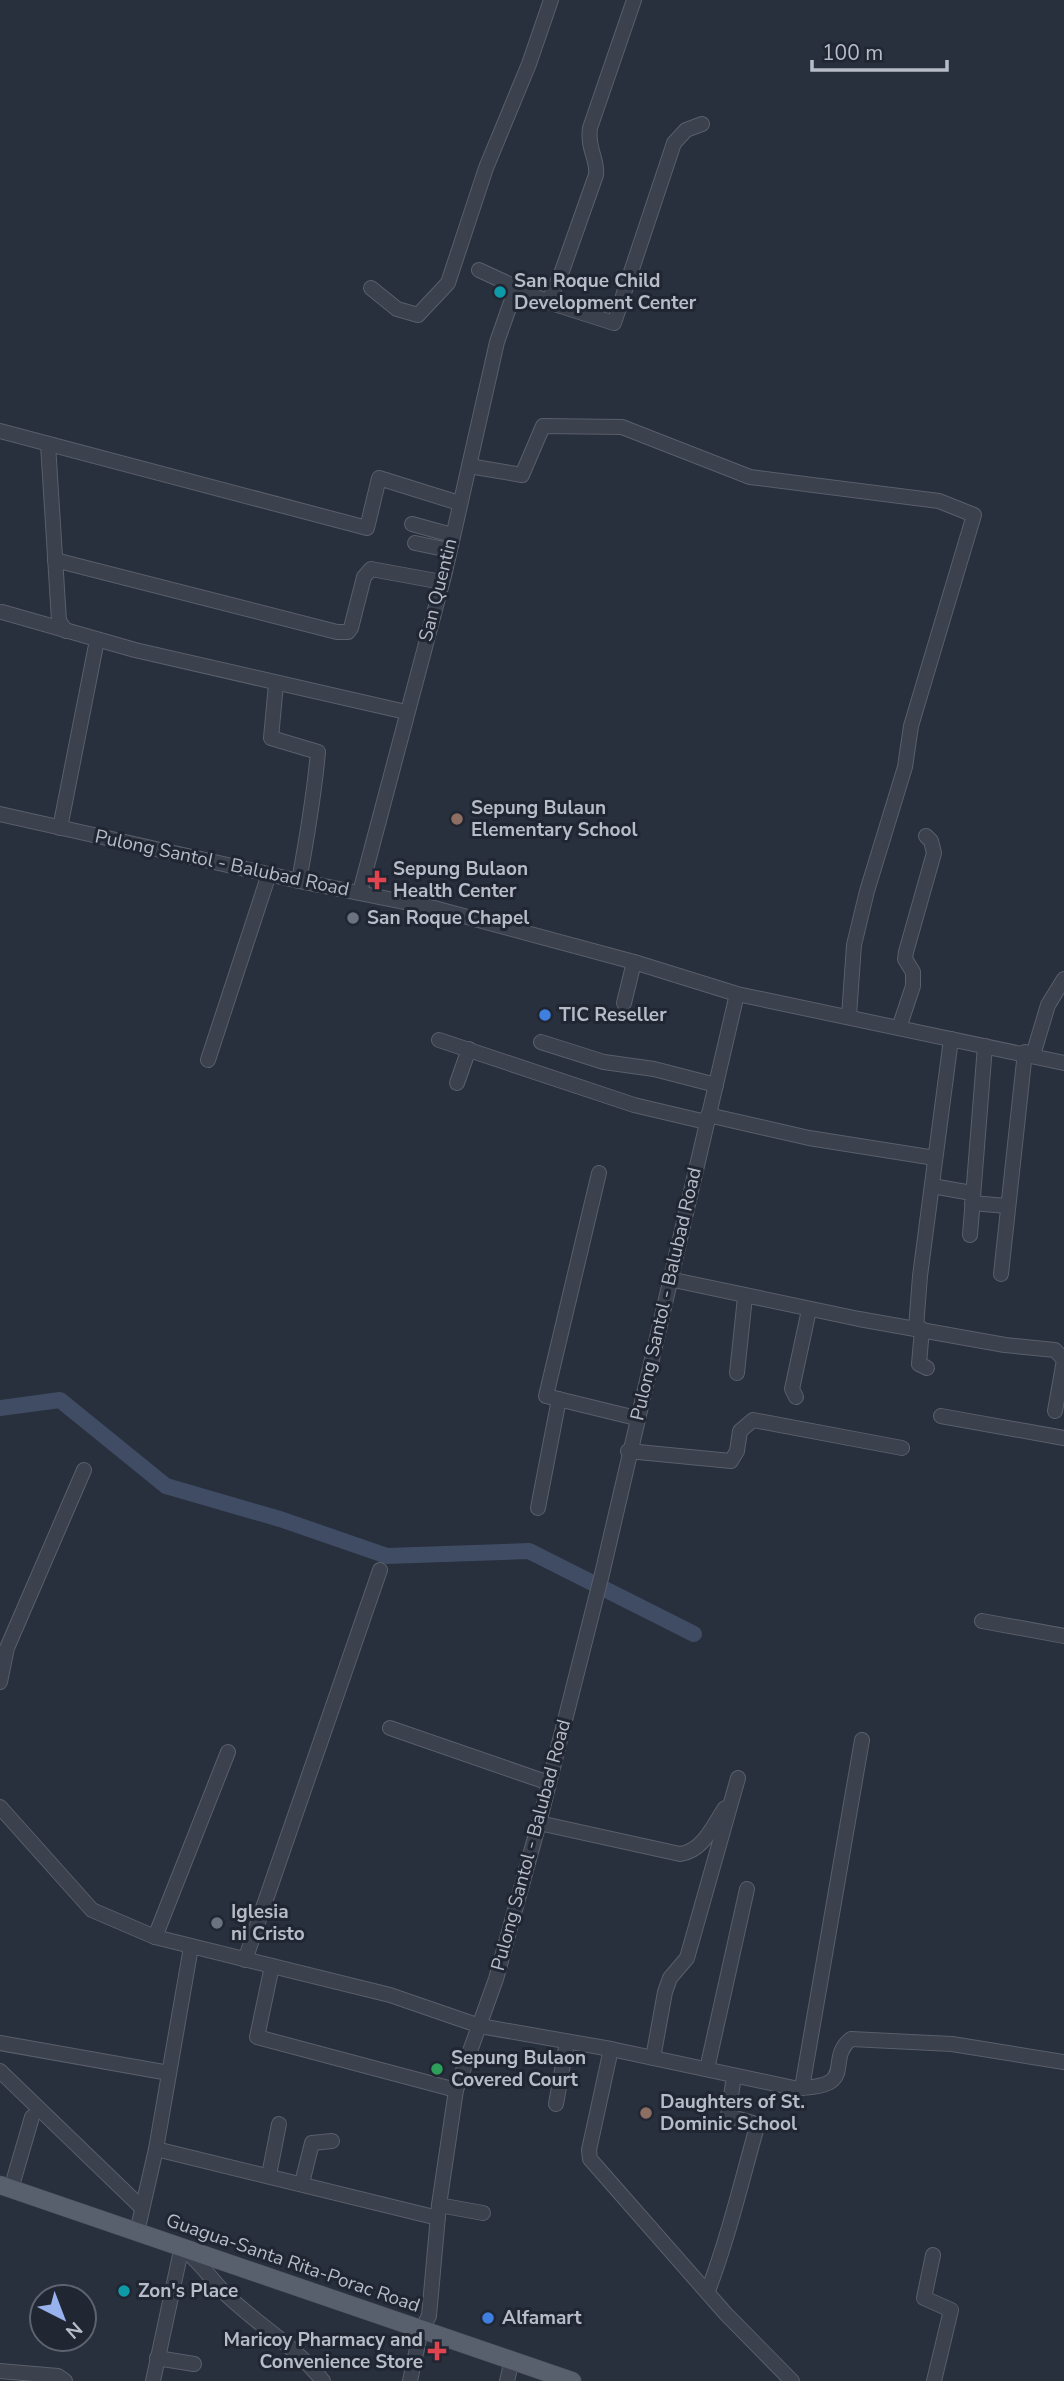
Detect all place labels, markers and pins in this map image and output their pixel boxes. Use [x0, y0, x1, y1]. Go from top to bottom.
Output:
place label: San Roque Child Development Center [514, 268, 697, 316]
marker: San Roque Child Development Center [492, 284, 508, 300]
place label: Sepung Bulaun Elementary School [471, 795, 638, 843]
marker: Sepung Bulaun Elementary School [449, 811, 465, 827]
place label: Sepung Bulaon Health Center [393, 856, 528, 904]
marker: Sepung Bulaon Health Center [367, 870, 387, 890]
place label: San Roque Chapel [367, 905, 529, 931]
marker: San Roque Chapel [345, 910, 361, 926]
place label: TIC Reseller [559, 1002, 667, 1028]
marker: TIC Reseller [537, 1007, 553, 1023]
place label: Iglesia ni Cristo [231, 1899, 305, 1947]
marker: Iglesia ni Cristo [209, 1915, 225, 1931]
place label: Sepung Bulaon Covered Court [451, 2045, 586, 2093]
marker: Sepung Bulaon Covered Court [429, 2061, 445, 2077]
place label: Daughters of St. Dominic School [660, 2089, 805, 2137]
marker: Daughters of St. Dominic School [638, 2105, 654, 2121]
place label: Zon's Place [138, 2278, 238, 2304]
marker: Zon's Place [116, 2283, 132, 2299]
place label: Alfamart [502, 2305, 582, 2331]
marker: Alfamart [480, 2310, 496, 2326]
place label: Maricoy Pharmacy and Convenience Store [224, 2327, 423, 2375]
marker: Maricoy Pharmacy and Convenience Store [429, 2343, 445, 2359]

